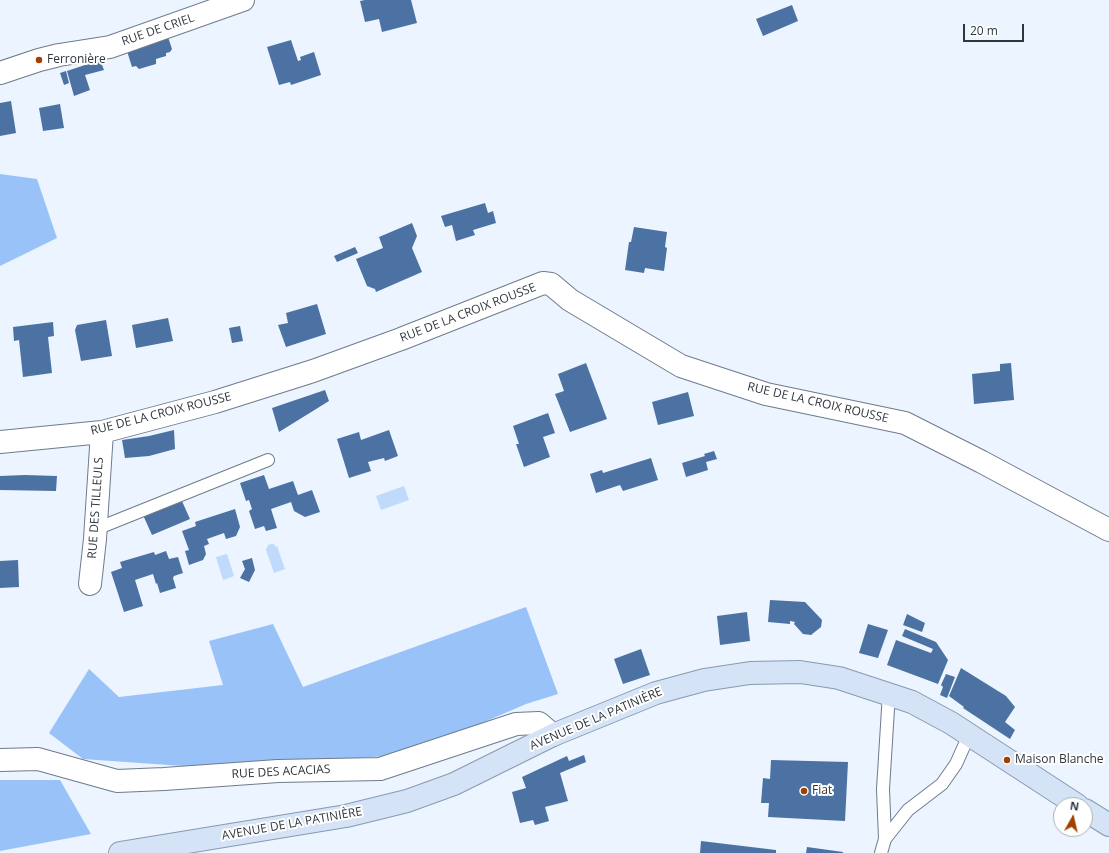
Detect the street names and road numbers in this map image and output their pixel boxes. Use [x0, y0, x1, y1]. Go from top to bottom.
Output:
street label: RUE DE CRIEL [120, 11, 196, 49]
street label: RUE DE LA CROIX ROUSSE [398, 280, 538, 346]
street label: RUE DE LA CROIX ROUSSE [746, 380, 890, 426]
street label: RUE DE LA CROIX ROUSSE [89, 390, 233, 438]
street label: RUE DES TILLEULS [85, 457, 107, 559]
street label: AVENUE DE LA PATINIÈRE [528, 685, 664, 753]
street label: RUE DES ACACIAS [231, 762, 331, 782]
street label: AVENUE DE LA PATINIÈRE [221, 805, 363, 843]

